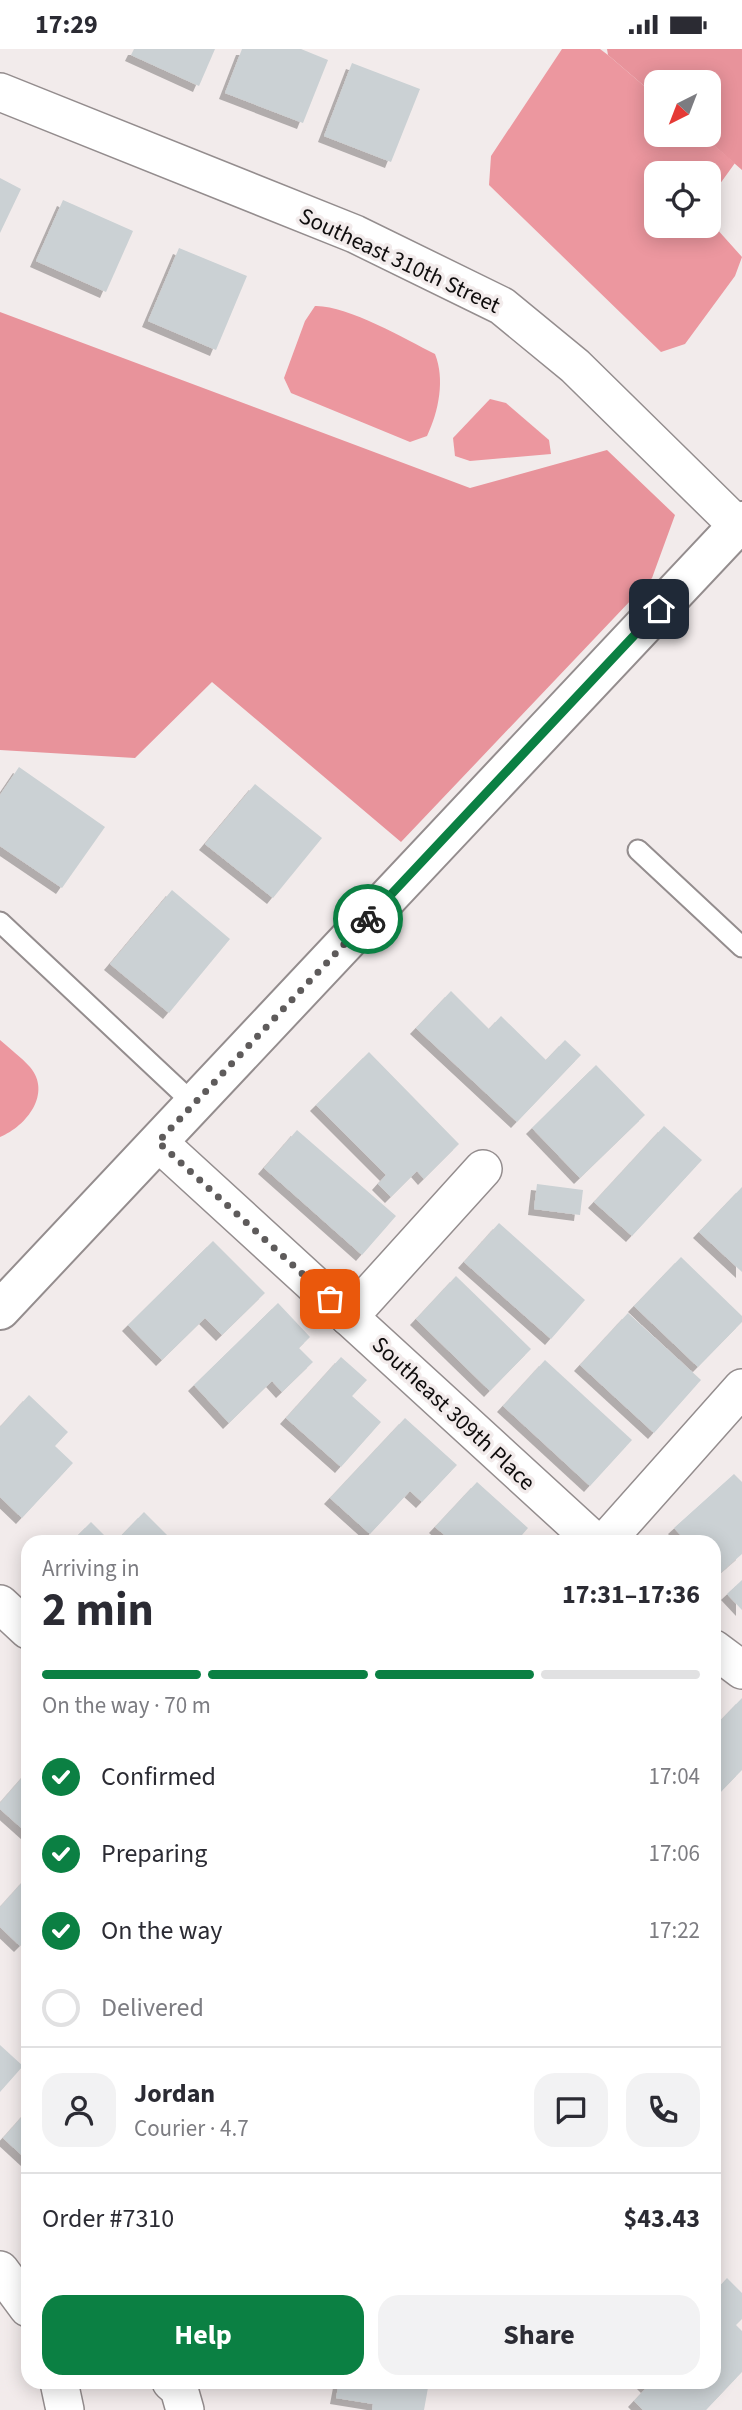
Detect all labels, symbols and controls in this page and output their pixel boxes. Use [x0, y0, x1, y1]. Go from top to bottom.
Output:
text: 17:29 [35, 6, 98, 43]
north arrow [644, 70, 721, 147]
map controls [644, 70, 721, 238]
button: locate [644, 161, 721, 238]
street label: Southeast 310th Street [294, 199, 506, 322]
pin [629, 579, 689, 639]
icon: home [640, 590, 678, 628]
courier [333, 884, 403, 954]
icon: bike [349, 900, 387, 938]
pin [300, 1269, 360, 1329]
icon: bag [311, 1280, 349, 1318]
street label: Southeast 309th Place [365, 1329, 543, 1498]
text: Arriving in [42, 1552, 140, 1585]
text: 17:31–17:36 [562, 1576, 700, 1613]
text: 2 min [42, 1578, 154, 1643]
text: On the way · 70 m [42, 1689, 211, 1722]
icon: check [42, 1758, 80, 1796]
text: Confirmed [101, 1758, 216, 1795]
text: 17:04 [649, 1760, 700, 1793]
icon: check [42, 1835, 80, 1873]
text: Preparing [101, 1835, 207, 1872]
text: 17:06 [649, 1837, 700, 1870]
icon: check [42, 1912, 80, 1950]
text: On the way [101, 1912, 222, 1949]
text: 17:22 [649, 1914, 700, 1947]
text: Delivered [101, 1989, 204, 2026]
button: person [42, 2073, 116, 2147]
button: chat [534, 2073, 608, 2147]
button: phone [626, 2073, 700, 2147]
text: Jordan [134, 2075, 215, 2112]
text: Courier · 4.7 [134, 2112, 249, 2145]
text: Order #7310 [42, 2200, 174, 2237]
text: $43.43 [624, 2200, 700, 2237]
button: Help [42, 2295, 364, 2375]
button: Share [378, 2295, 700, 2375]

